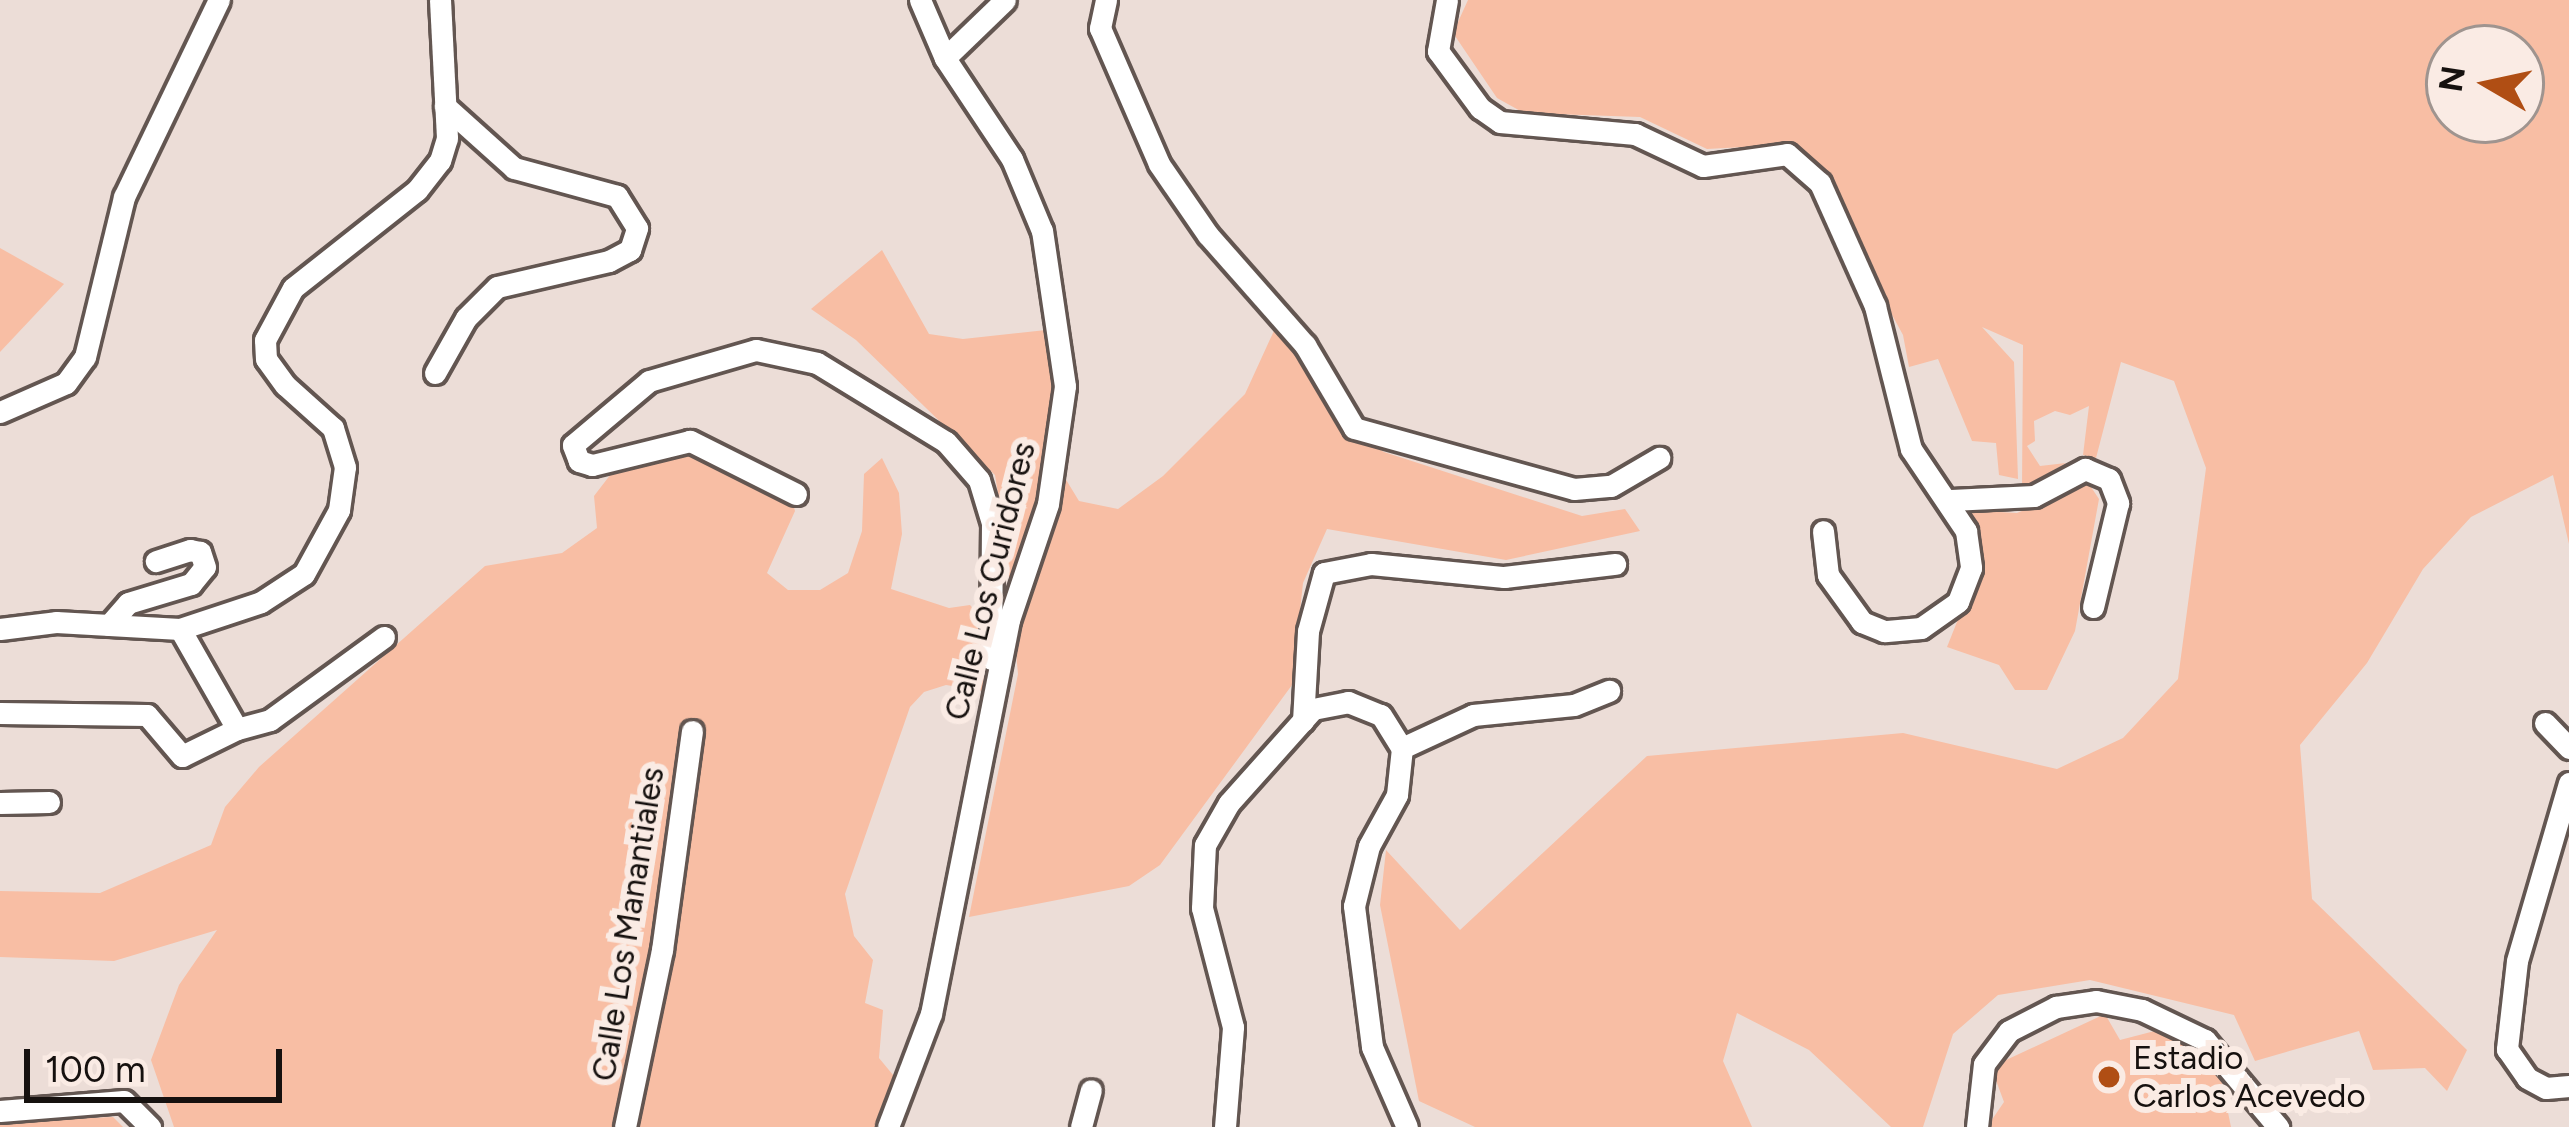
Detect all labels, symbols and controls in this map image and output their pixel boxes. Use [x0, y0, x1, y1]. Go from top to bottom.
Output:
north arrow [2425, 24, 2545, 144]
text: N [2431, 63, 2473, 94]
street label: Calle Los Curidores [936, 438, 1044, 724]
street label: Calle Los Manantiales [584, 764, 672, 1084]
scale bar [30, 1025, 288, 1099]
place label: Estadio Carlos Acevedo [2133, 1038, 2366, 1116]
text: 100 m [45, 1048, 146, 1091]
marker: Estadio Carlos Acevedo [2096, 1064, 2122, 1090]

